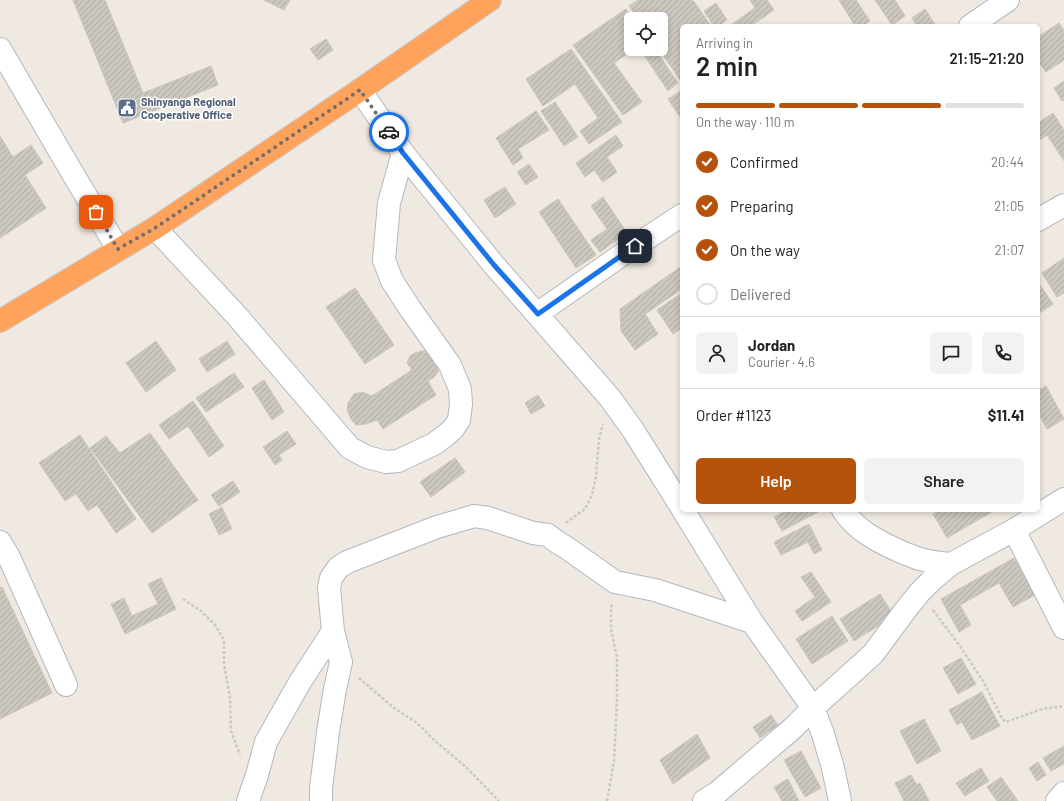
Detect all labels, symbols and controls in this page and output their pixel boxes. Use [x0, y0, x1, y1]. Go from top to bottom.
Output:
map controls [624, 12, 668, 56]
button: locate [624, 12, 668, 56]
text: Arriving in [696, 35, 753, 51]
text: 21:15–21:20 [949, 49, 1024, 67]
text: 2 min [696, 50, 758, 81]
place label: Shinyanga Regional Cooperative Office [141, 95, 236, 121]
public building icon: Shinyanga Regional Cooperative Office [116, 97, 138, 119]
courier [369, 112, 409, 152]
text: On the way · 110 m [696, 114, 794, 130]
icon: car [378, 121, 400, 143]
icon: check [696, 151, 718, 173]
text: Confirmed [730, 153, 798, 171]
text: 20:44 [991, 154, 1024, 170]
pin [79, 195, 113, 229]
icon: check [696, 195, 718, 217]
text: Preparing [730, 197, 794, 215]
text: 21:05 [994, 198, 1024, 214]
icon: bag [85, 201, 107, 223]
pin [618, 229, 652, 263]
icon: home [624, 235, 646, 257]
icon: check [696, 239, 718, 261]
text: On the way [730, 241, 800, 259]
text: 21:07 [995, 242, 1024, 258]
text: Delivered [730, 285, 791, 303]
button: person [696, 332, 738, 374]
button: chat [930, 332, 972, 374]
button: phone [982, 332, 1024, 374]
text: Jordan [748, 336, 795, 354]
text: Courier · 4.6 [748, 354, 815, 370]
text: Order #1123 [696, 406, 771, 424]
text: $11.41 [988, 406, 1024, 424]
button: Help [696, 458, 856, 504]
button: Share [864, 458, 1024, 504]

